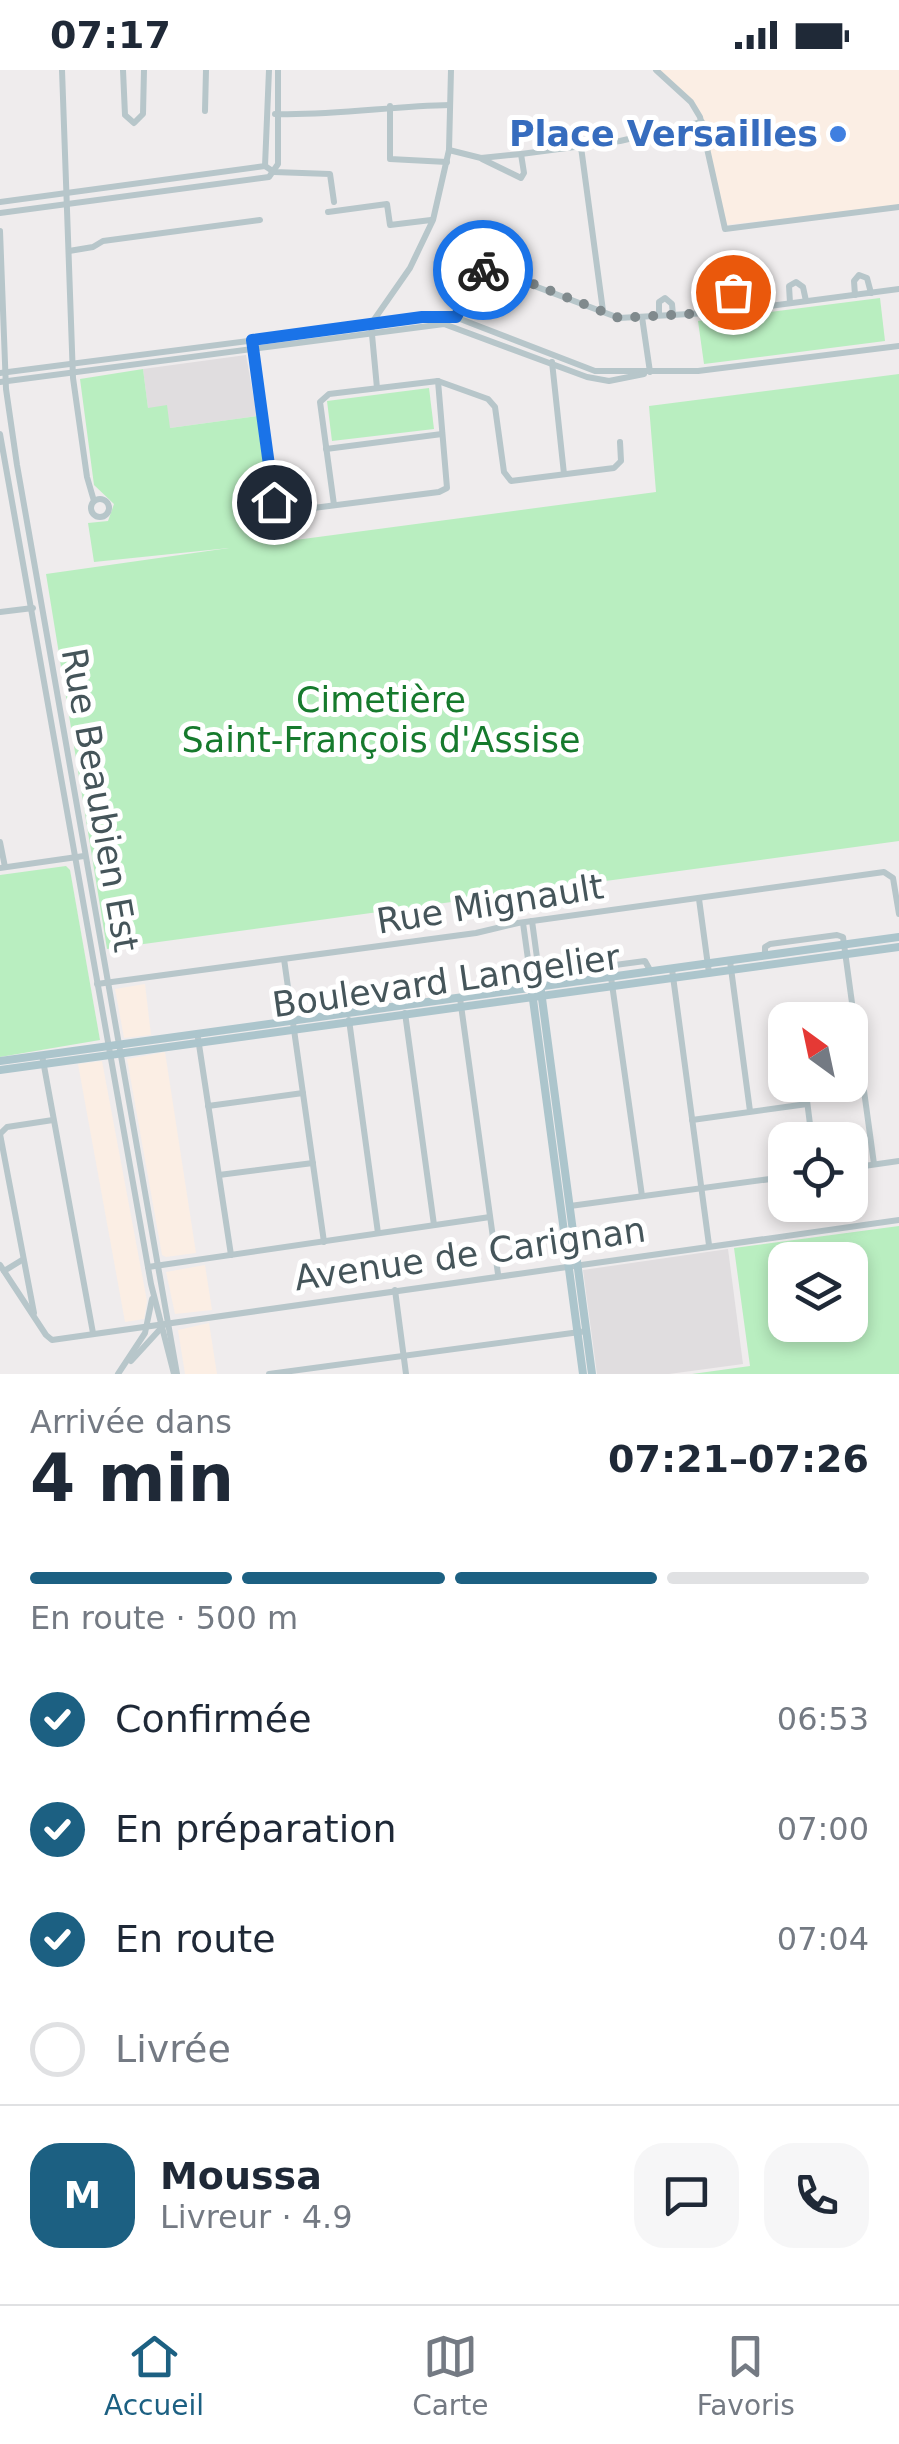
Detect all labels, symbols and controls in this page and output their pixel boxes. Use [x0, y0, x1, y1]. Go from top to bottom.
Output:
text: 07:17 [50, 13, 171, 57]
place label: Place Versailles [509, 114, 818, 154]
marker: Place Versailles [827, 123, 849, 145]
courier [433, 220, 533, 320]
icon: bike [456, 243, 511, 298]
pin [691, 250, 776, 335]
icon: bag [706, 265, 761, 320]
pin [232, 460, 317, 545]
icon: home [247, 475, 302, 530]
street label: Rue Beaubien Est [54, 645, 146, 955]
park label: Cimetière Saint-François d'Assise [181, 680, 581, 760]
street label: Rue Mignault [374, 866, 606, 942]
street label: Boulevard Langelier [270, 937, 623, 1025]
north arrow [768, 1002, 868, 1102]
map controls [768, 1002, 868, 1342]
button: locate [768, 1122, 868, 1222]
street label: Avenue de Carignan [292, 1210, 648, 1298]
button: layers [768, 1242, 868, 1342]
text: Arrivée dans [30, 1403, 232, 1441]
text: 07:21–07:26 [608, 1437, 869, 1481]
text: 4 min [30, 1441, 234, 1516]
text: En route · 500 m [30, 1599, 298, 1637]
icon: check [30, 1692, 85, 1747]
text: Confirmée [115, 1697, 312, 1741]
text: 06:53 [777, 1700, 869, 1738]
icon: check [30, 1802, 85, 1857]
text: En préparation [115, 1807, 397, 1851]
text: 07:00 [777, 1810, 869, 1848]
icon: check [30, 1912, 85, 1967]
text: En route [115, 1917, 276, 1961]
text: 07:04 [777, 1920, 869, 1958]
text: Livrée [115, 2027, 231, 2071]
button: chat [634, 2143, 739, 2248]
button: phone [764, 2143, 869, 2248]
text: Moussa [160, 2154, 322, 2198]
text: M [64, 2173, 101, 2217]
text: Livreur · 4.9 [160, 2198, 353, 2236]
tab: Accueil [104, 2329, 204, 2422]
tab: Carte [412, 2329, 489, 2422]
tab: Favoris [697, 2329, 795, 2422]

